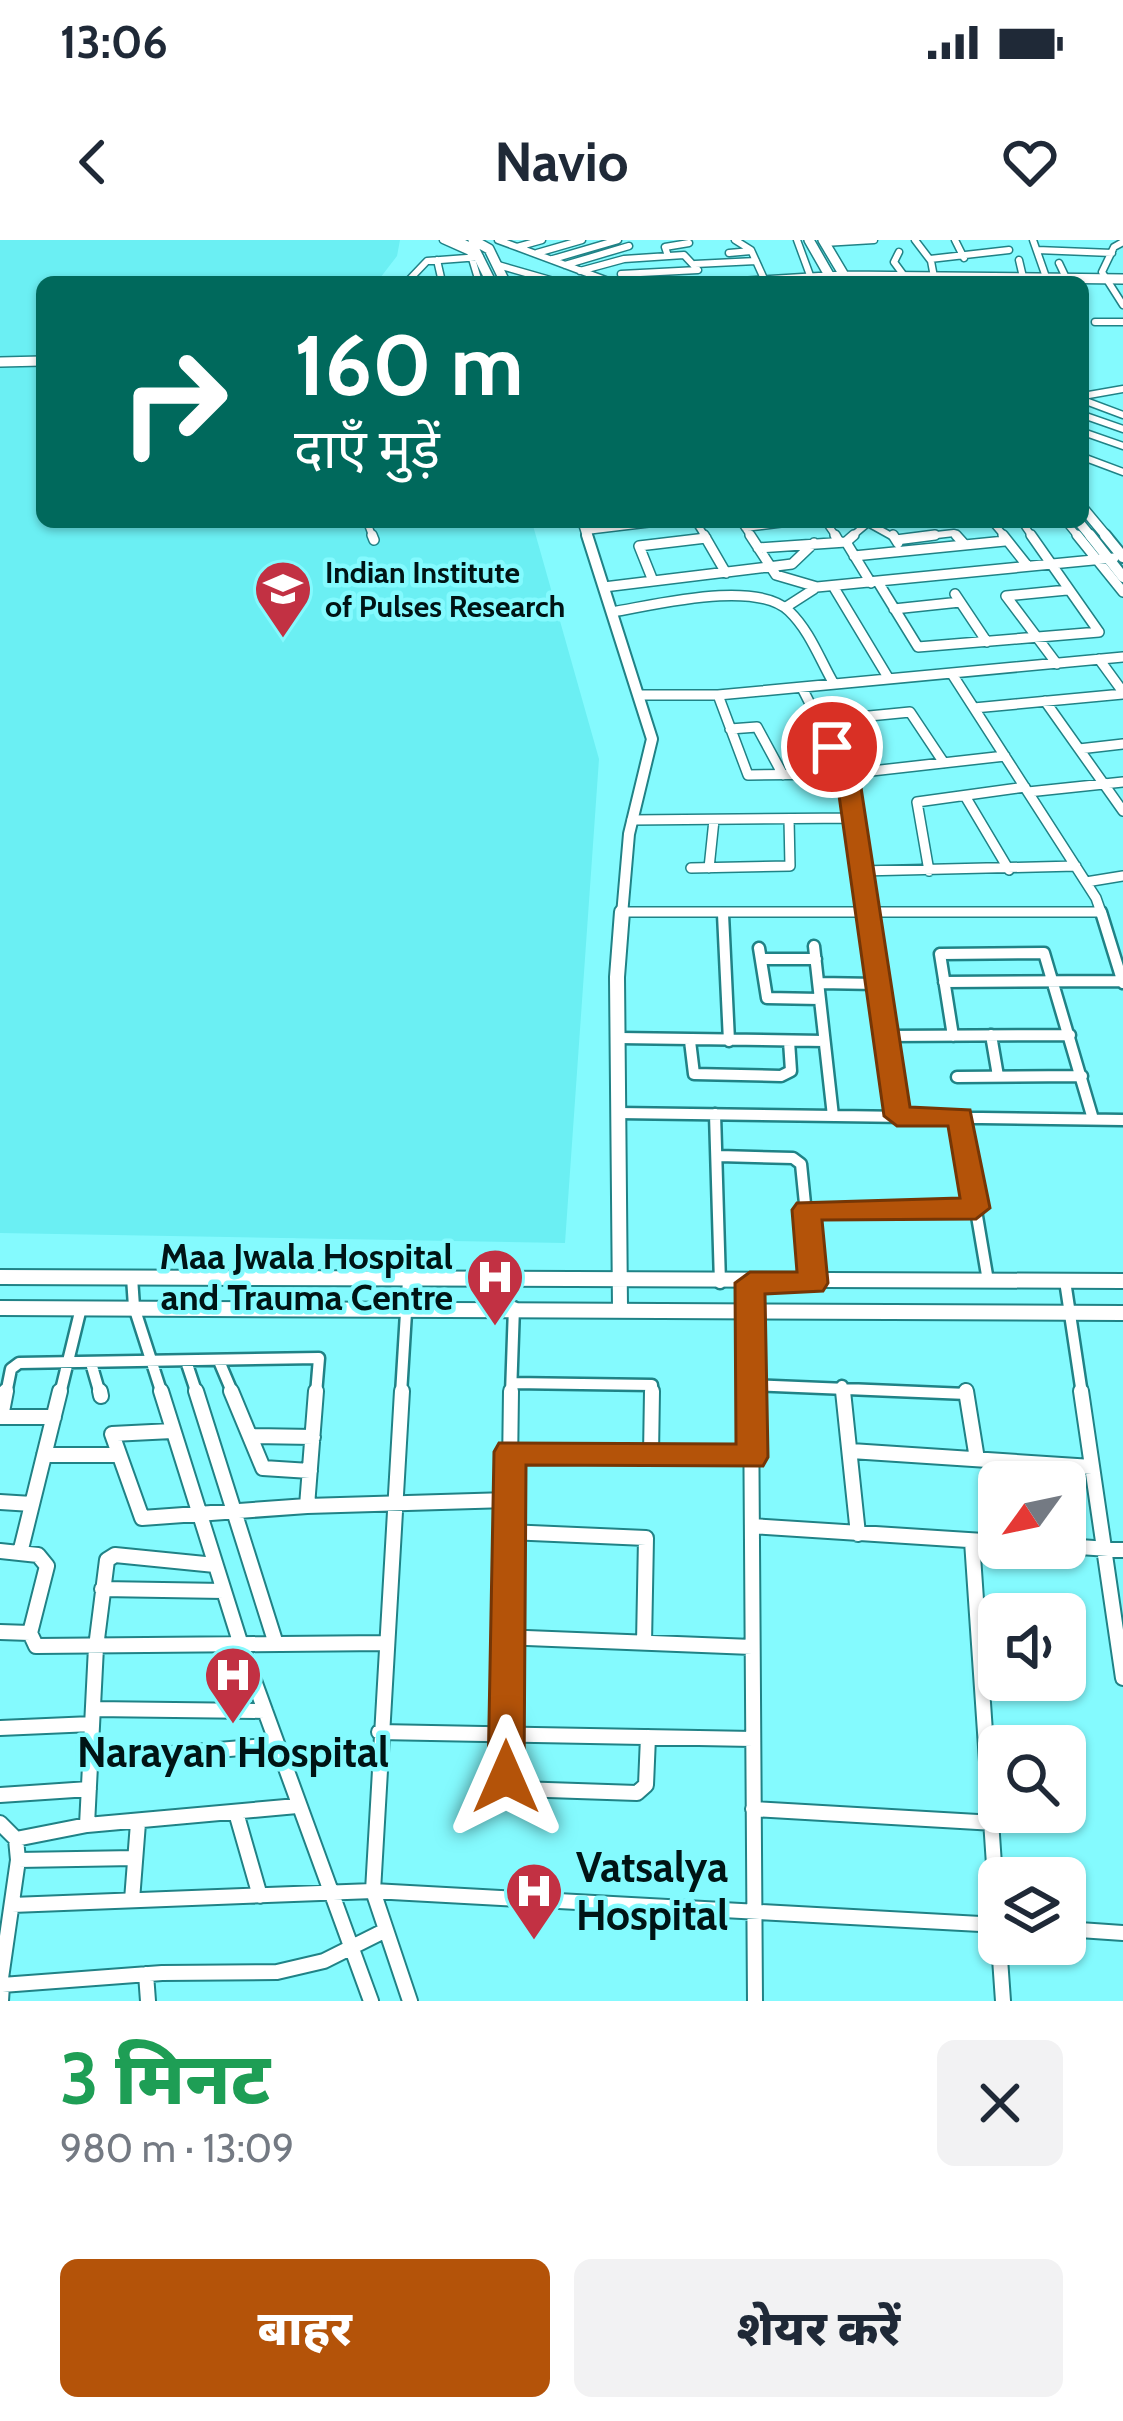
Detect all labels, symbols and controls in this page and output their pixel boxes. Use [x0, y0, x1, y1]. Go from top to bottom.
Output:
text: 13:06 [60, 15, 168, 69]
icon: back [60, 129, 126, 195]
text: Navio [494, 129, 629, 195]
icon: heart [997, 129, 1063, 195]
text: 160 m [294, 314, 523, 416]
icon: right [96, 324, 252, 480]
text: दाएँ मुड़ें [294, 416, 440, 482]
place label: Indian Institute of Pulses Research [325, 554, 565, 625]
school or university icon: Indian Institute of Pulses Research [252, 558, 314, 640]
pin [781, 696, 883, 798]
icon: arrive [799, 714, 865, 780]
place label: Maa Jwala Hospital and Trauma Centre [159, 1234, 453, 1319]
hospital icon: Maa Jwala Hospital and Trauma Centre [464, 1246, 526, 1328]
north arrow [978, 1461, 1086, 1569]
map controls [978, 1461, 1086, 1965]
button: sound [978, 1593, 1086, 1701]
hospital icon: Narayan Hospital [202, 1644, 264, 1726]
position arrow [443, 1714, 569, 1840]
button: search [978, 1725, 1086, 1833]
place label: Narayan Hospital [77, 1726, 389, 1778]
place label: Vatsalya Hospital [576, 1841, 728, 1941]
button: layers [978, 1857, 1086, 1965]
hospital icon: Vatsalya Hospital [503, 1860, 565, 1942]
text: 3 मिनट [60, 2035, 270, 2122]
button: close [937, 2040, 1063, 2166]
text: 980 m · 13:09 [60, 2124, 294, 2172]
button: बाहर [60, 2259, 550, 2397]
button: शेयर करें [574, 2259, 1063, 2397]

